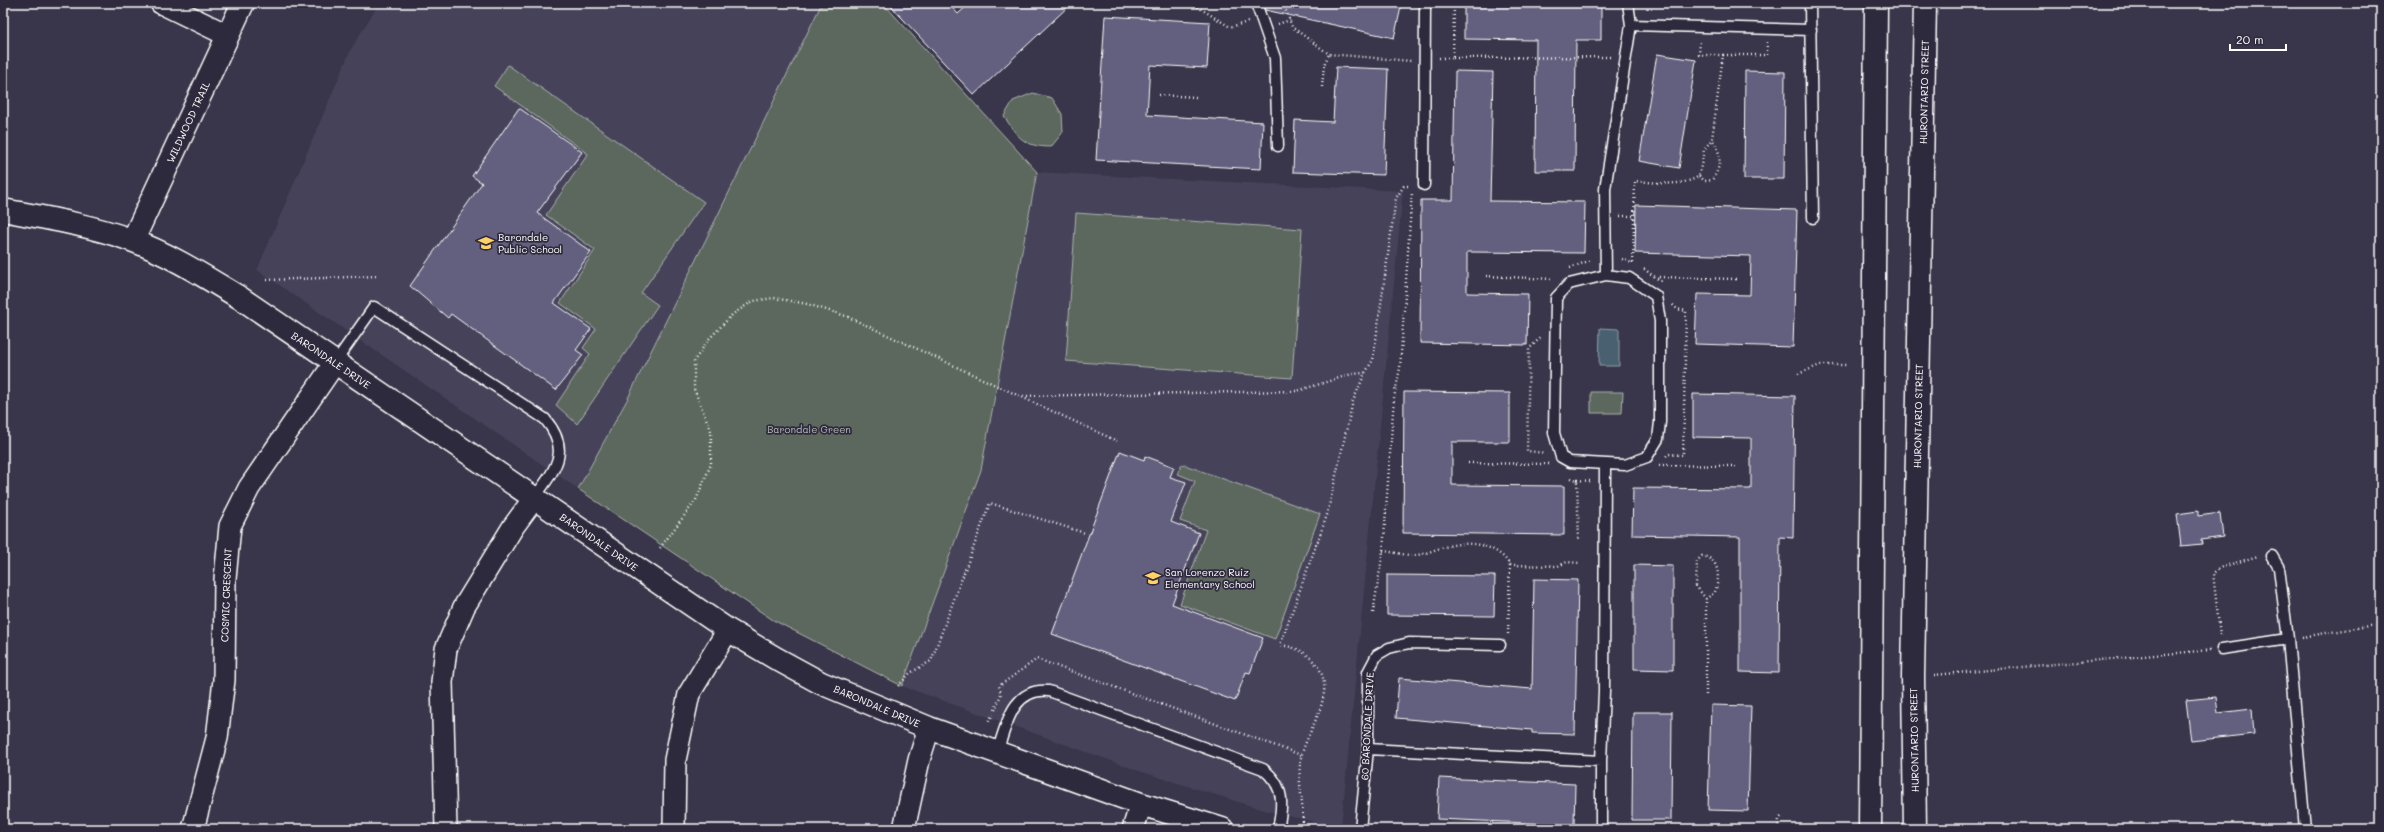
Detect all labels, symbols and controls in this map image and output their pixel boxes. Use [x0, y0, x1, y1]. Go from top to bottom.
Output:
scale bar [2230, 26, 2286, 52]
text: 20 m [2236, 31, 2264, 47]
street label: HURONTARIO STREET [1916, 39, 1932, 144]
street label: WILDWOOD TRAIL [163, 78, 213, 165]
place label: Barondale Public School [498, 230, 562, 256]
school or university icon: Barondale Public School [477, 234, 495, 252]
street label: BARONDALE DRIVE [289, 328, 374, 392]
street label: HURONTARIO STREET [1910, 363, 1926, 468]
park label: Barondale Green [767, 422, 851, 436]
street label: BARONDALE DRIVE [557, 510, 641, 574]
street label: COSMIC CRESCENT [217, 547, 235, 642]
place label: San Lorenzo Ruiz Elementary School [1165, 565, 1255, 591]
school or university icon: San Lorenzo Ruiz Elementary School [1144, 569, 1162, 587]
street label: 60 BARONDALE DRIVE [1357, 671, 1377, 780]
street label: BARONDALE DRIVE [832, 681, 923, 731]
street label: HURONTARIO STREET [1906, 687, 1922, 792]

